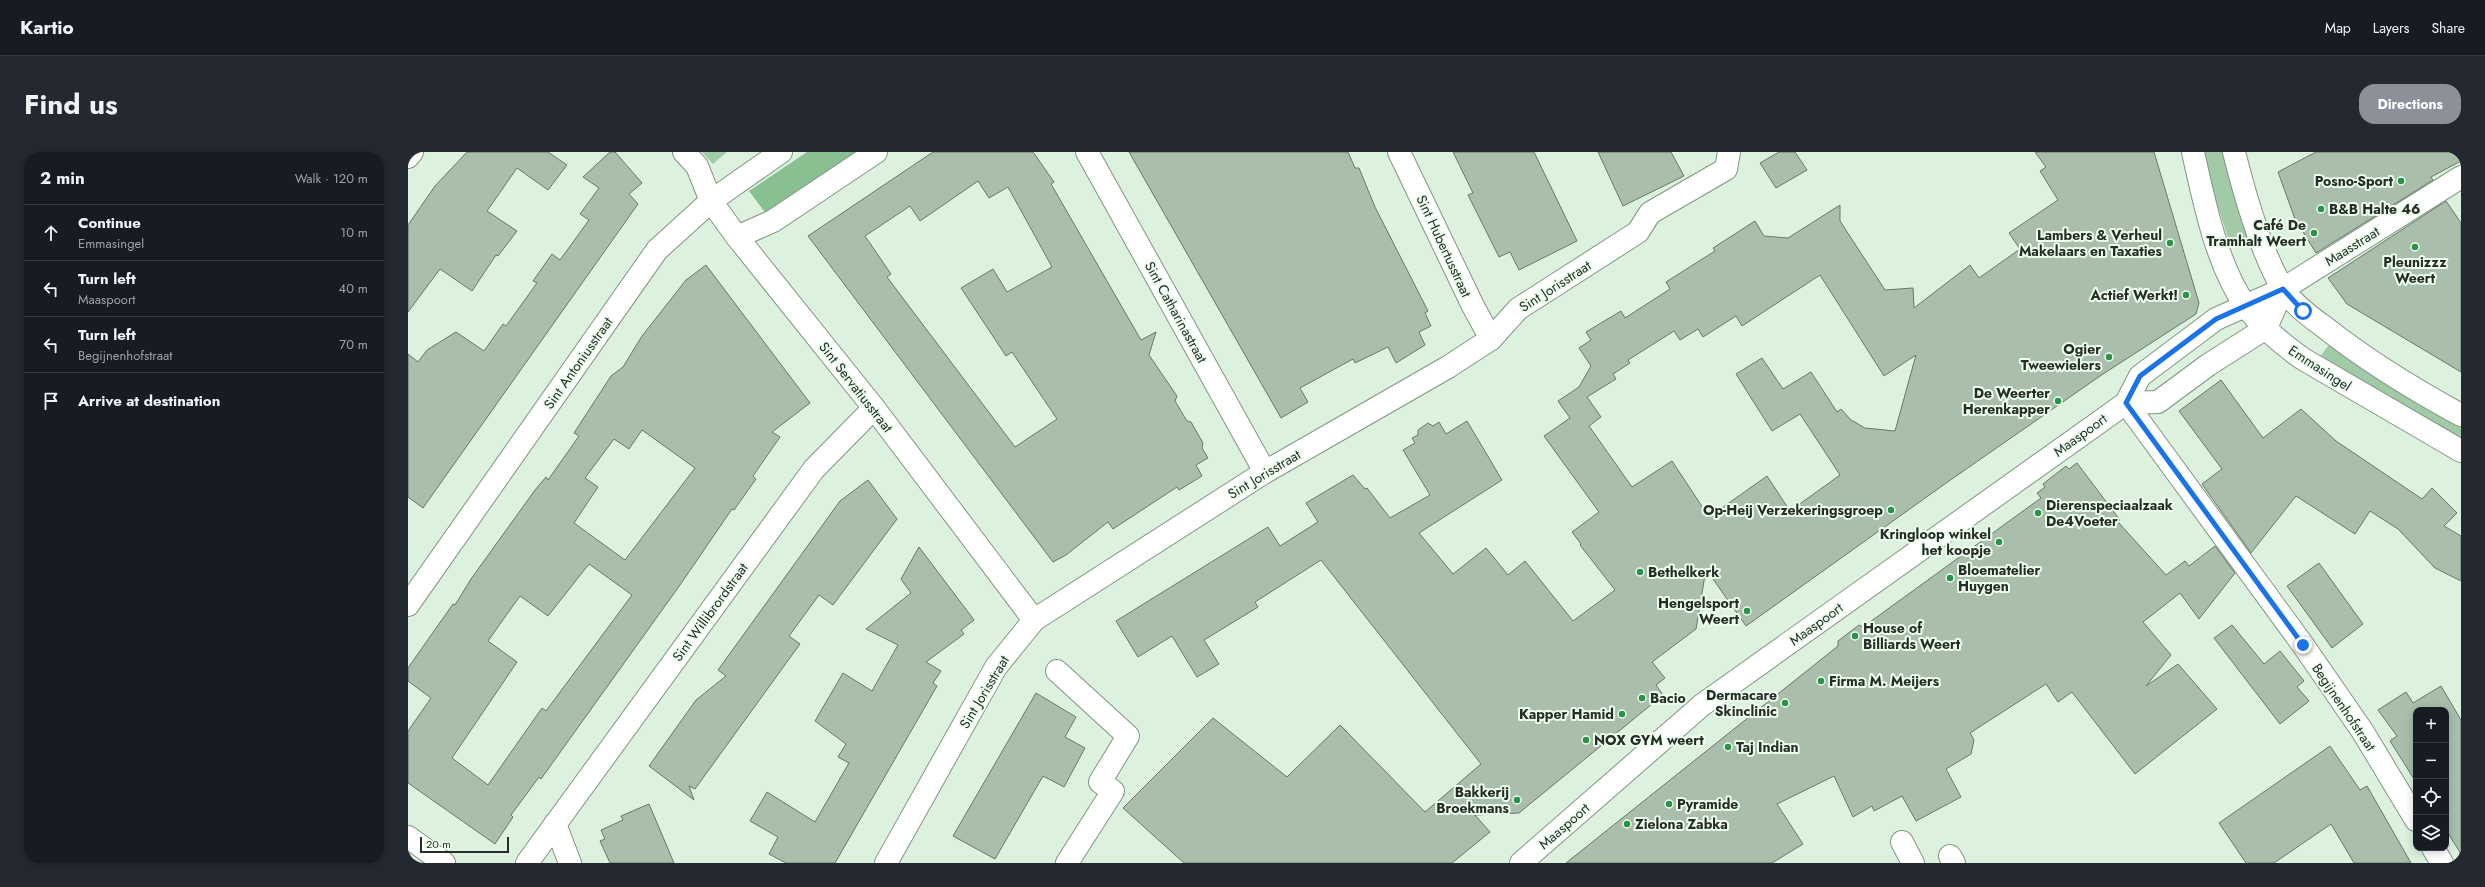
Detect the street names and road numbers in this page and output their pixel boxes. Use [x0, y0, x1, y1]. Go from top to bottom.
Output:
street label: Sint Hubertusstraat [1412, 192, 1477, 301]
street label: Maasstraat [2321, 221, 2384, 271]
street label: Sint Jorisstraat [1515, 255, 1595, 317]
street label: Sint Catharinastraat [1140, 258, 1212, 367]
street label: Sint Antoniusstraat [539, 312, 618, 413]
street label: Sint Servatiusstraat [814, 338, 898, 437]
street label: Emmasingel [2285, 340, 2355, 396]
street label: Maaspoort [2049, 408, 2111, 461]
street label: Sint Jorisstraat [1224, 444, 1305, 504]
street label: Sint Willibrordstraat [667, 558, 753, 665]
street label: Maaspoort [1785, 597, 1847, 650]
street label: Sint Jorisstraat [954, 651, 1014, 732]
street label: Begijnenhofstraat [2307, 659, 2381, 755]
street label: Maaspoort [1534, 798, 1594, 854]

